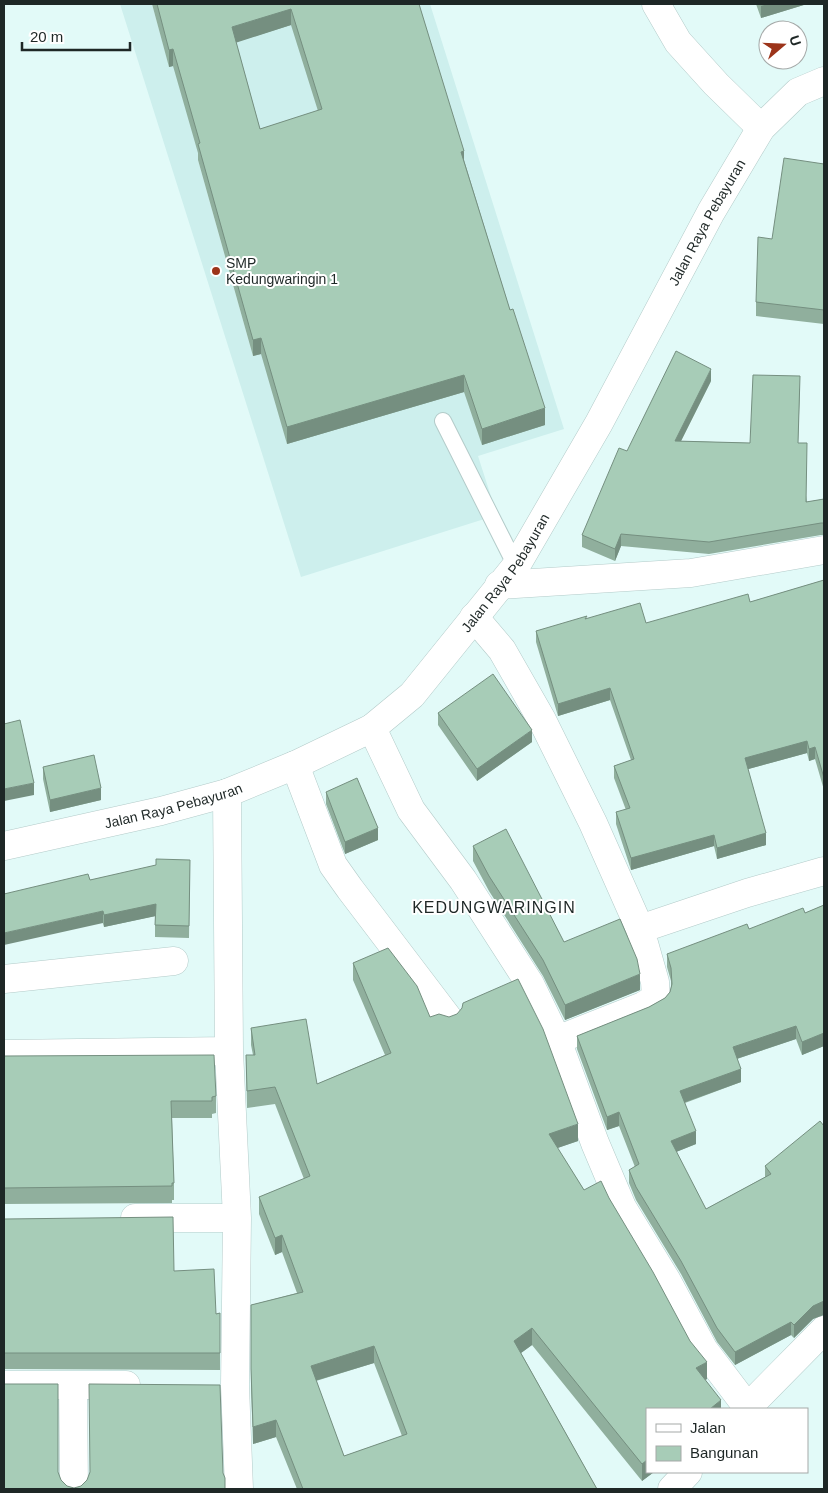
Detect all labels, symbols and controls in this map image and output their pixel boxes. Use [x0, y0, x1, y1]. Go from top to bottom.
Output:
scale bar [22, 20, 130, 52]
north arrow [758, 20, 808, 70]
text: 20 m [30, 28, 63, 45]
text: U [786, 33, 805, 48]
street label: Jalan Raya Pebayuran [666, 156, 749, 288]
place label: SMP Kedungwaringin 1 [226, 255, 338, 287]
marker: SMP Kedungwaringin 1 [210, 265, 222, 277]
street label: Jalan Raya Pebayuran [458, 511, 553, 635]
street label: Jalan Raya Pebayuran [103, 780, 245, 831]
district label: KEDUNGWARINGIN [412, 899, 576, 916]
legend [646, 1408, 808, 1473]
text: Jalan [690, 1419, 726, 1436]
text: Bangunan [690, 1444, 758, 1461]

